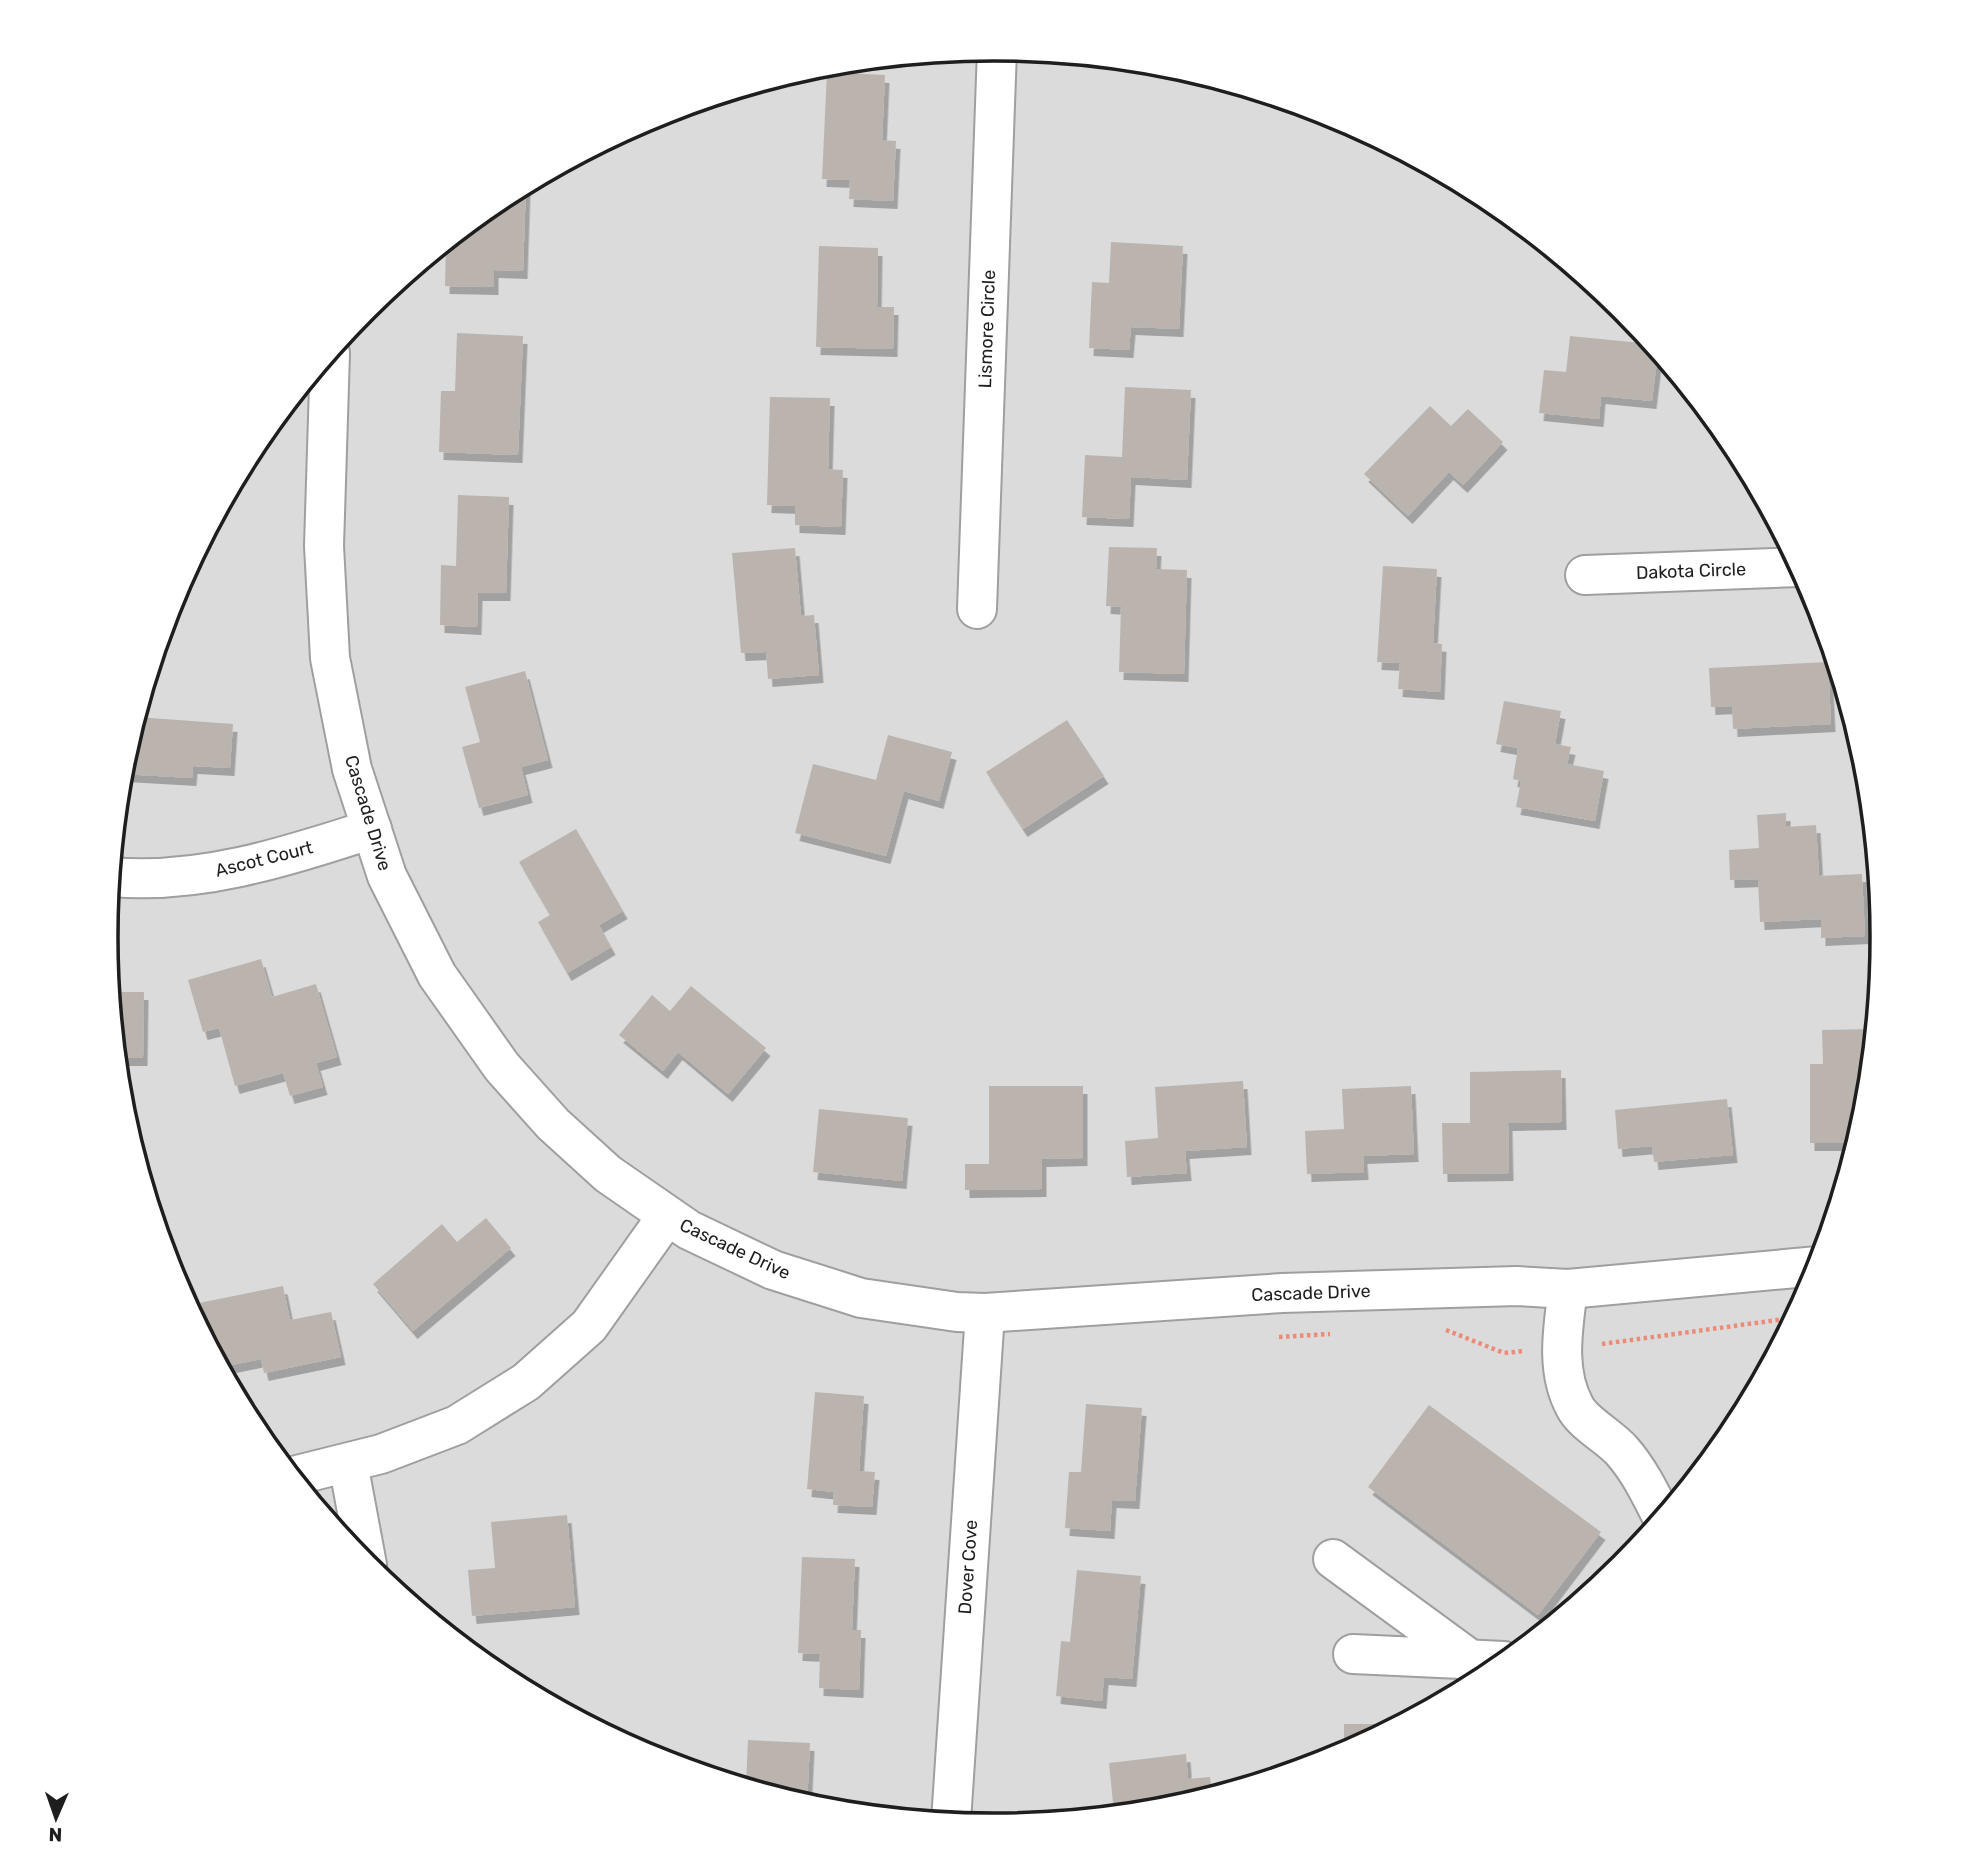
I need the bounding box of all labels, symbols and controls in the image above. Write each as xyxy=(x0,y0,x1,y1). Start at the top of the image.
street label: Lismore Circle xyxy=(974,269,1000,389)
street label: Dakota Circle xyxy=(1636,558,1746,584)
street label: Cascade Drive xyxy=(340,753,396,873)
street label: Ascot Court xyxy=(213,836,315,882)
street label: Cascade Drive xyxy=(676,1214,794,1284)
street label: Cascade Drive xyxy=(1251,1280,1371,1306)
street label: Dover Cove xyxy=(954,1519,982,1615)
north arrow xyxy=(21,1783,91,1853)
text: N xyxy=(48,1823,63,1846)

